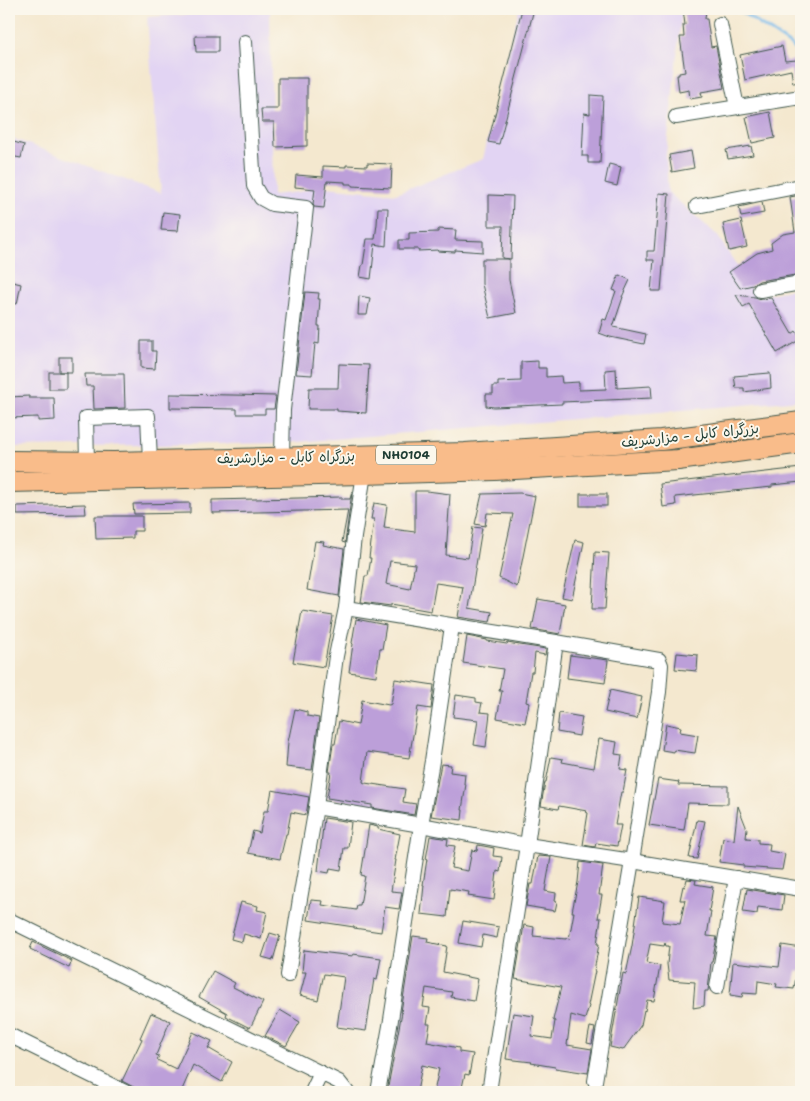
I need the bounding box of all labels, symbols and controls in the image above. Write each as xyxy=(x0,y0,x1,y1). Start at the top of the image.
street label: بزرگراه کابل - مزارشریف xyxy=(620,419,760,451)
road number: NH0104 xyxy=(376,446,436,464)
street label: بزرگراه کابل - مزارشریف xyxy=(217,447,355,467)

